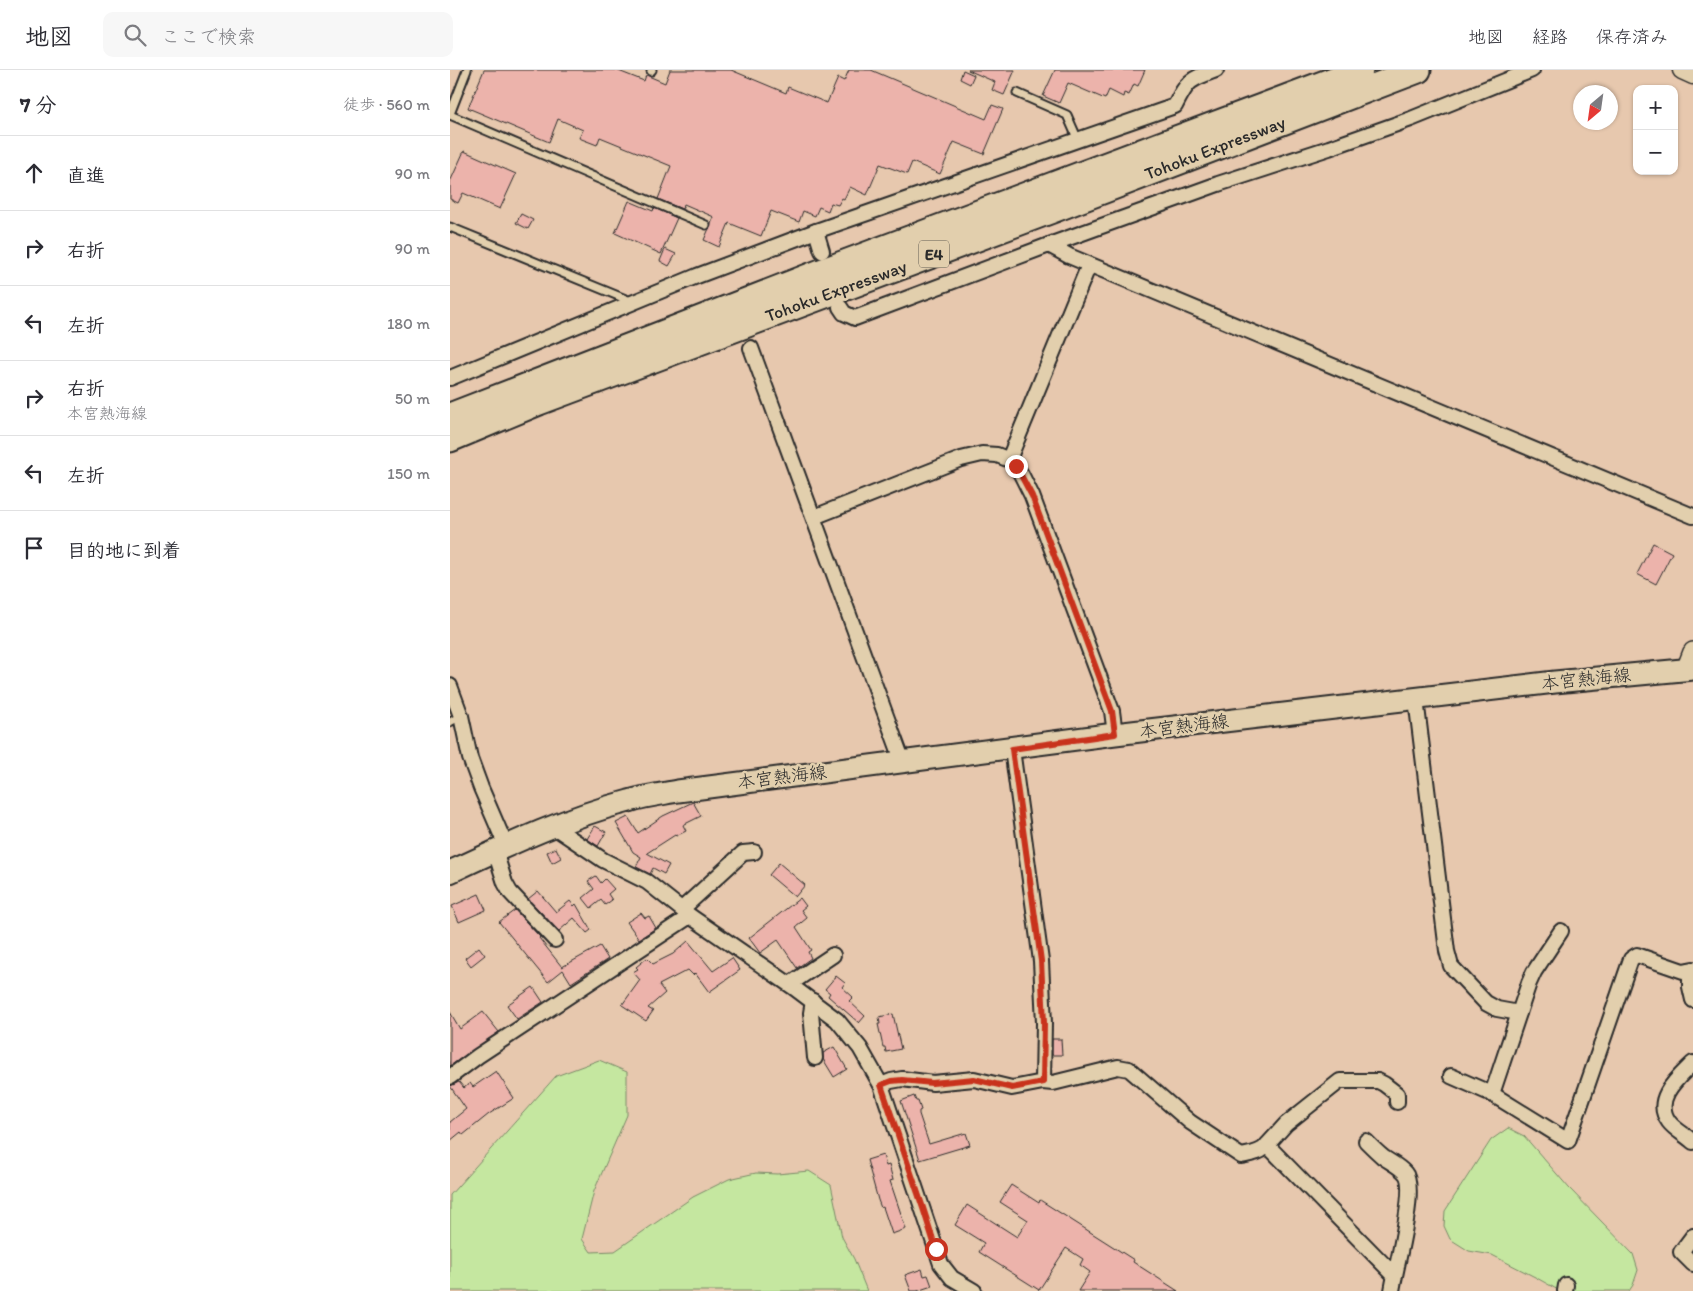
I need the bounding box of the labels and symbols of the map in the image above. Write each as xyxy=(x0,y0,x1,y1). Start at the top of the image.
north arrow xyxy=(1573,85,1618,130)
street label: Tohoku Expressway xyxy=(1141,111,1289,185)
road number: E4 xyxy=(919,240,949,268)
street label: Tohoku Expressway xyxy=(762,255,910,327)
route end xyxy=(1005,455,1028,478)
street label: 本宮熱海線 xyxy=(1540,663,1632,695)
street label: 本宮熱海線 xyxy=(1138,710,1230,742)
street label: 本宮熱海線 xyxy=(736,761,828,793)
route start xyxy=(925,1238,948,1261)

